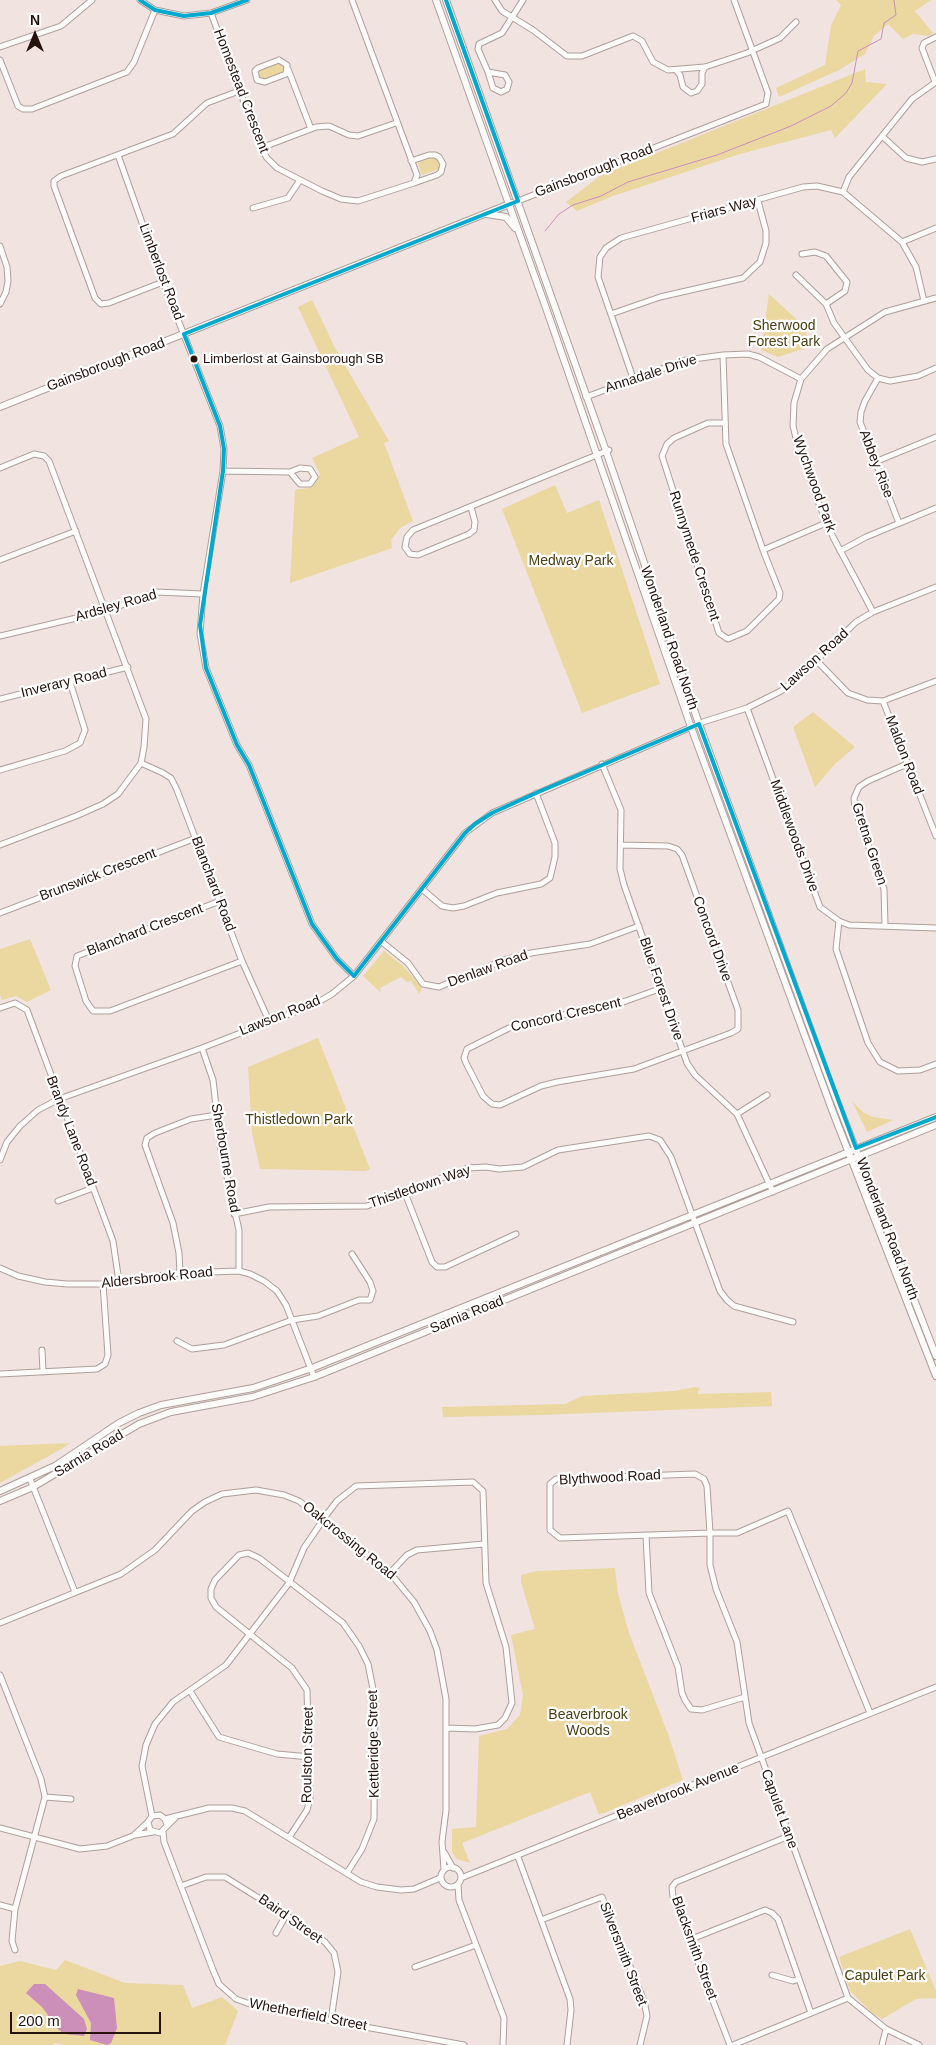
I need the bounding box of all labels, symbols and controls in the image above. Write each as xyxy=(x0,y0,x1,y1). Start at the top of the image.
north arrow xyxy=(10,10,60,60)
text: N xyxy=(30,12,40,28)
street label: Homestead Crescent xyxy=(210,27,272,155)
street label: Gainsborough Road xyxy=(532,141,656,201)
street label: Friars Way xyxy=(689,193,759,227)
street label: Limberlost Road xyxy=(135,221,187,323)
park label: Sherwood Forest Park xyxy=(748,318,820,351)
street label: Gainsborough Road xyxy=(44,335,168,395)
place label: Limberlost at Gainsborough SB xyxy=(203,351,384,367)
street label: Annadale Drive xyxy=(603,351,699,397)
marker: Limberlost at Gainsborough SB xyxy=(189,354,199,364)
street label: Abbey Rise xyxy=(855,428,897,500)
street label: Wychwood Park xyxy=(789,434,839,534)
street label: Runnymede Crescent xyxy=(665,489,723,623)
park label: Medway Park xyxy=(529,553,613,569)
street label: Wonderland Road North xyxy=(637,564,701,712)
street label: Ardsley Road xyxy=(73,586,159,626)
street label: Lawson Road xyxy=(778,625,852,695)
street label: Inverary Road xyxy=(19,664,109,702)
street label: Maldon Road xyxy=(881,713,927,797)
street label: Middlewoods Drive xyxy=(766,778,822,894)
street label: Gretna Green xyxy=(848,801,890,887)
street label: Blanchard Road xyxy=(187,834,239,934)
street label: Brunswick Crescent xyxy=(37,845,159,905)
street label: Concord Drive xyxy=(689,894,735,984)
street label: Blanchard Crescent xyxy=(85,900,205,960)
street label: Blue Forest Drive xyxy=(635,935,687,1043)
street label: Denlaw Road xyxy=(446,947,530,991)
street label: Lawson Road xyxy=(237,992,323,1040)
street label: Concord Crescent xyxy=(509,994,623,1036)
street label: Brandy Lane Road xyxy=(42,1073,100,1189)
street label: Sherbourne Road xyxy=(207,1102,243,1214)
park label: Thistledown Park xyxy=(245,1112,353,1128)
street label: Wonderland Road North xyxy=(852,1156,922,1302)
street label: Thistledown Way xyxy=(367,1162,473,1212)
street label: Aldersbrook Road xyxy=(100,1264,214,1292)
street label: Sarnia Road xyxy=(428,1293,506,1337)
street label: Sarnia Road xyxy=(51,1427,127,1481)
street label: Blythwood Road xyxy=(559,1467,661,1489)
street label: Oakcrossing Road xyxy=(299,1498,399,1584)
street label: Kettleridge Street xyxy=(365,1690,383,1798)
street label: Roulston Street xyxy=(299,1707,317,1803)
park label: Beaverbrook Woods xyxy=(548,1707,628,1740)
street label: Beaverbrook Avenue xyxy=(614,1760,742,1824)
street label: Capulet Lane xyxy=(757,1767,801,1851)
street label: Baird Street xyxy=(255,1891,325,1947)
street label: Blacksmith Street xyxy=(667,1894,721,2002)
street label: Silversmith Street xyxy=(596,1900,650,2008)
park label: Capulet Park xyxy=(845,1968,925,1984)
street label: Whetherfield Street xyxy=(248,1995,368,2035)
scale bar xyxy=(12,2002,164,2034)
text: 200 m xyxy=(18,2012,60,2029)

